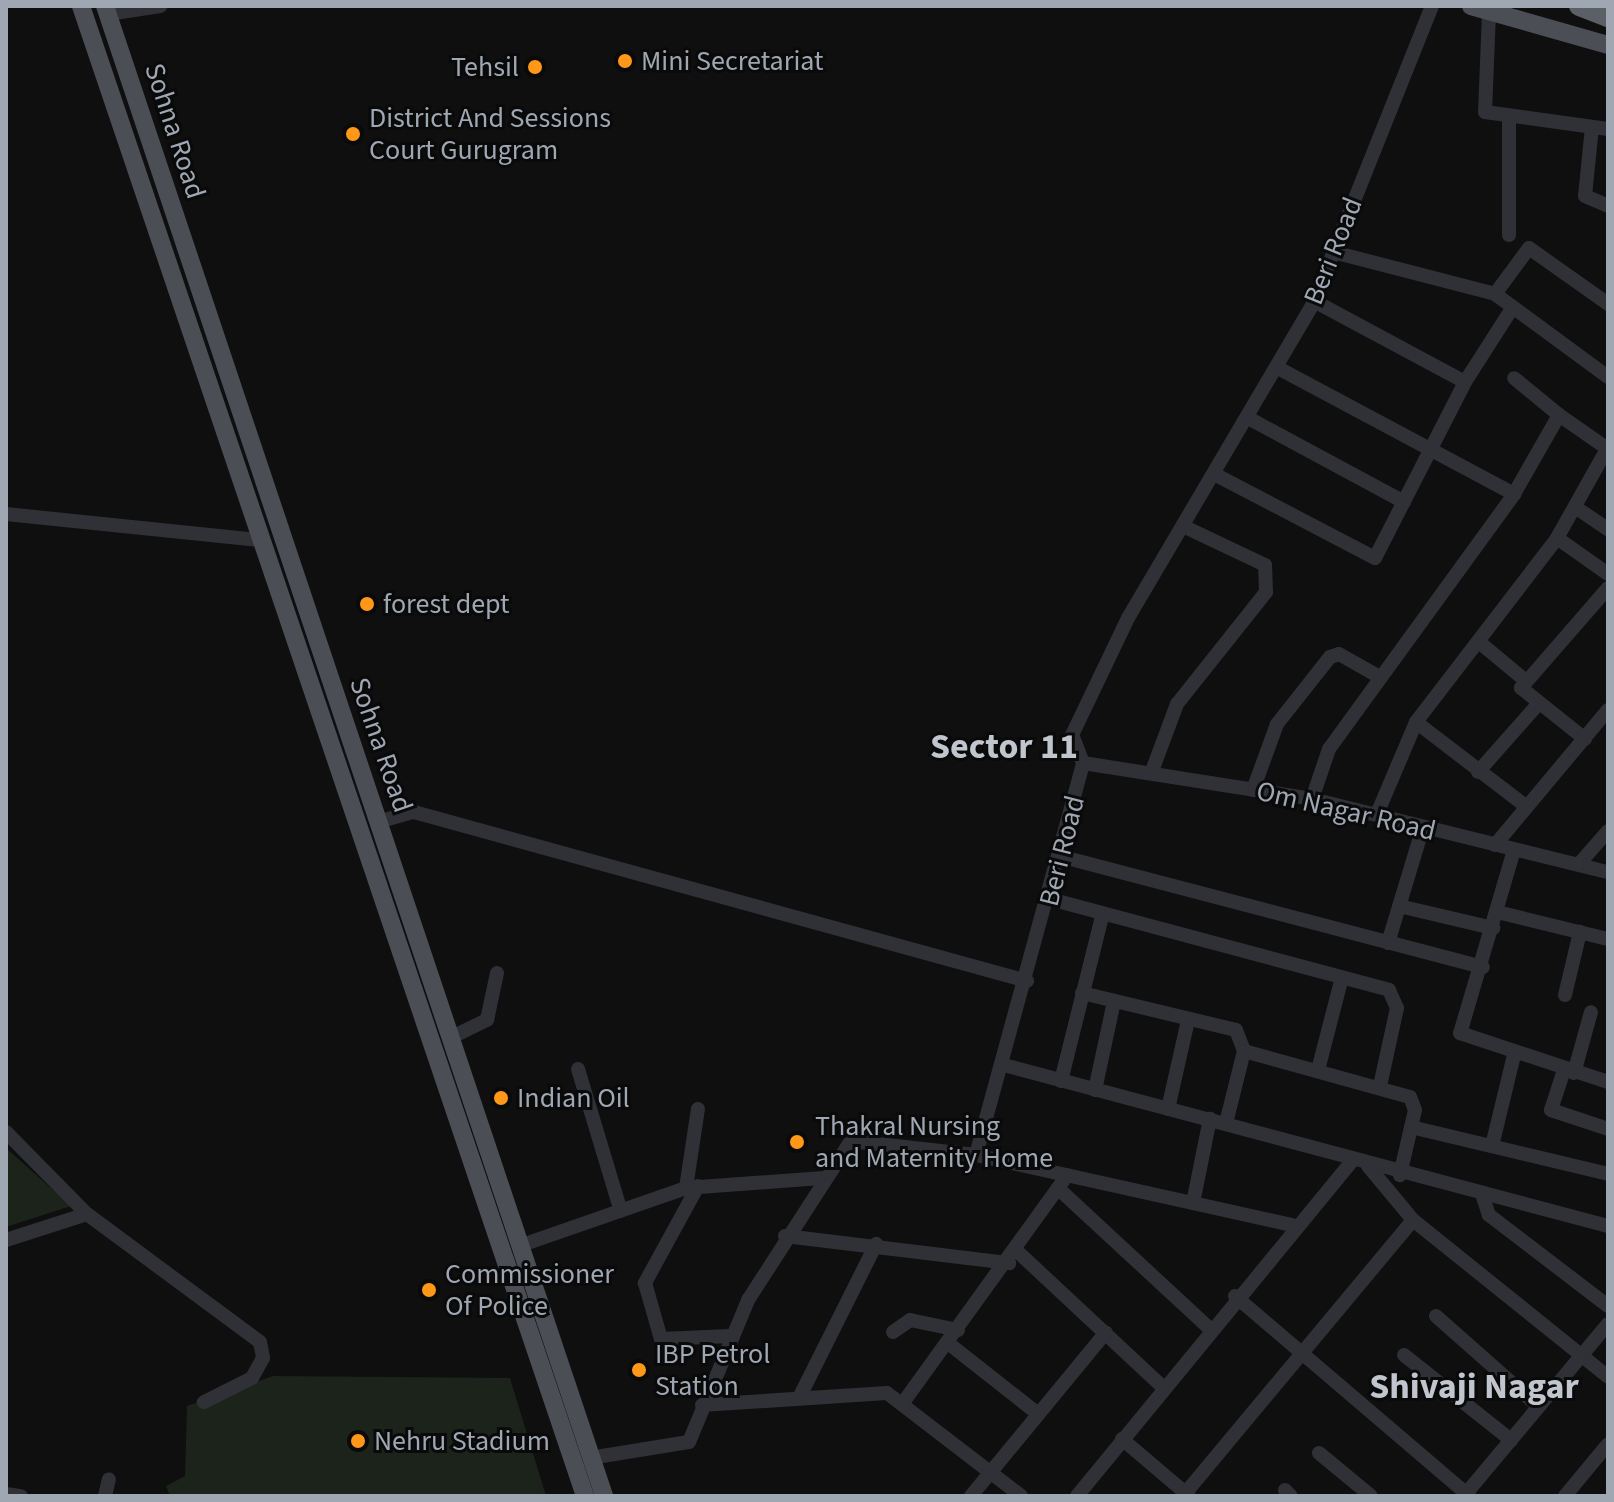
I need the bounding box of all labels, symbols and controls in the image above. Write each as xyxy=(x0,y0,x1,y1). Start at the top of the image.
place label: Mini Secretariat xyxy=(641,44,823,78)
place label: Tehsil xyxy=(451,50,519,84)
marker: Mini Secretariat xyxy=(616,52,634,70)
marker: Tehsil xyxy=(526,58,544,76)
street label: Sohna Road xyxy=(137,59,213,203)
place label: District And Sessions Court Gurugram xyxy=(369,101,611,167)
marker: District And Sessions Court Gurugram xyxy=(344,125,362,143)
street label: Beri Road xyxy=(1296,192,1370,310)
place label: forest dept xyxy=(383,587,510,621)
marker: forest dept xyxy=(358,595,376,613)
street label: Sohna Road xyxy=(342,673,420,817)
district label: Sector 11 xyxy=(930,725,1078,769)
street label: Om Nagar Road xyxy=(1253,774,1439,848)
street label: Beri Road xyxy=(1032,792,1092,910)
place label: Indian Oil xyxy=(517,1081,630,1115)
marker: Indian Oil xyxy=(492,1089,510,1107)
place label: Thakral Nursing and Maternity Home xyxy=(815,1109,1053,1175)
marker: Thakral Nursing and Maternity Home xyxy=(786,1131,808,1153)
place label: Commissioner Of Police xyxy=(445,1257,614,1323)
marker: Commissioner Of Police xyxy=(420,1281,438,1299)
place label: IBP Petrol Station xyxy=(655,1337,770,1403)
marker: IBP Petrol Station xyxy=(630,1361,648,1379)
district label: Shivaji Nagar xyxy=(1369,1365,1579,1409)
place label: Nehru Stadium xyxy=(374,1424,550,1458)
marker: Nehru Stadium xyxy=(349,1432,367,1450)

